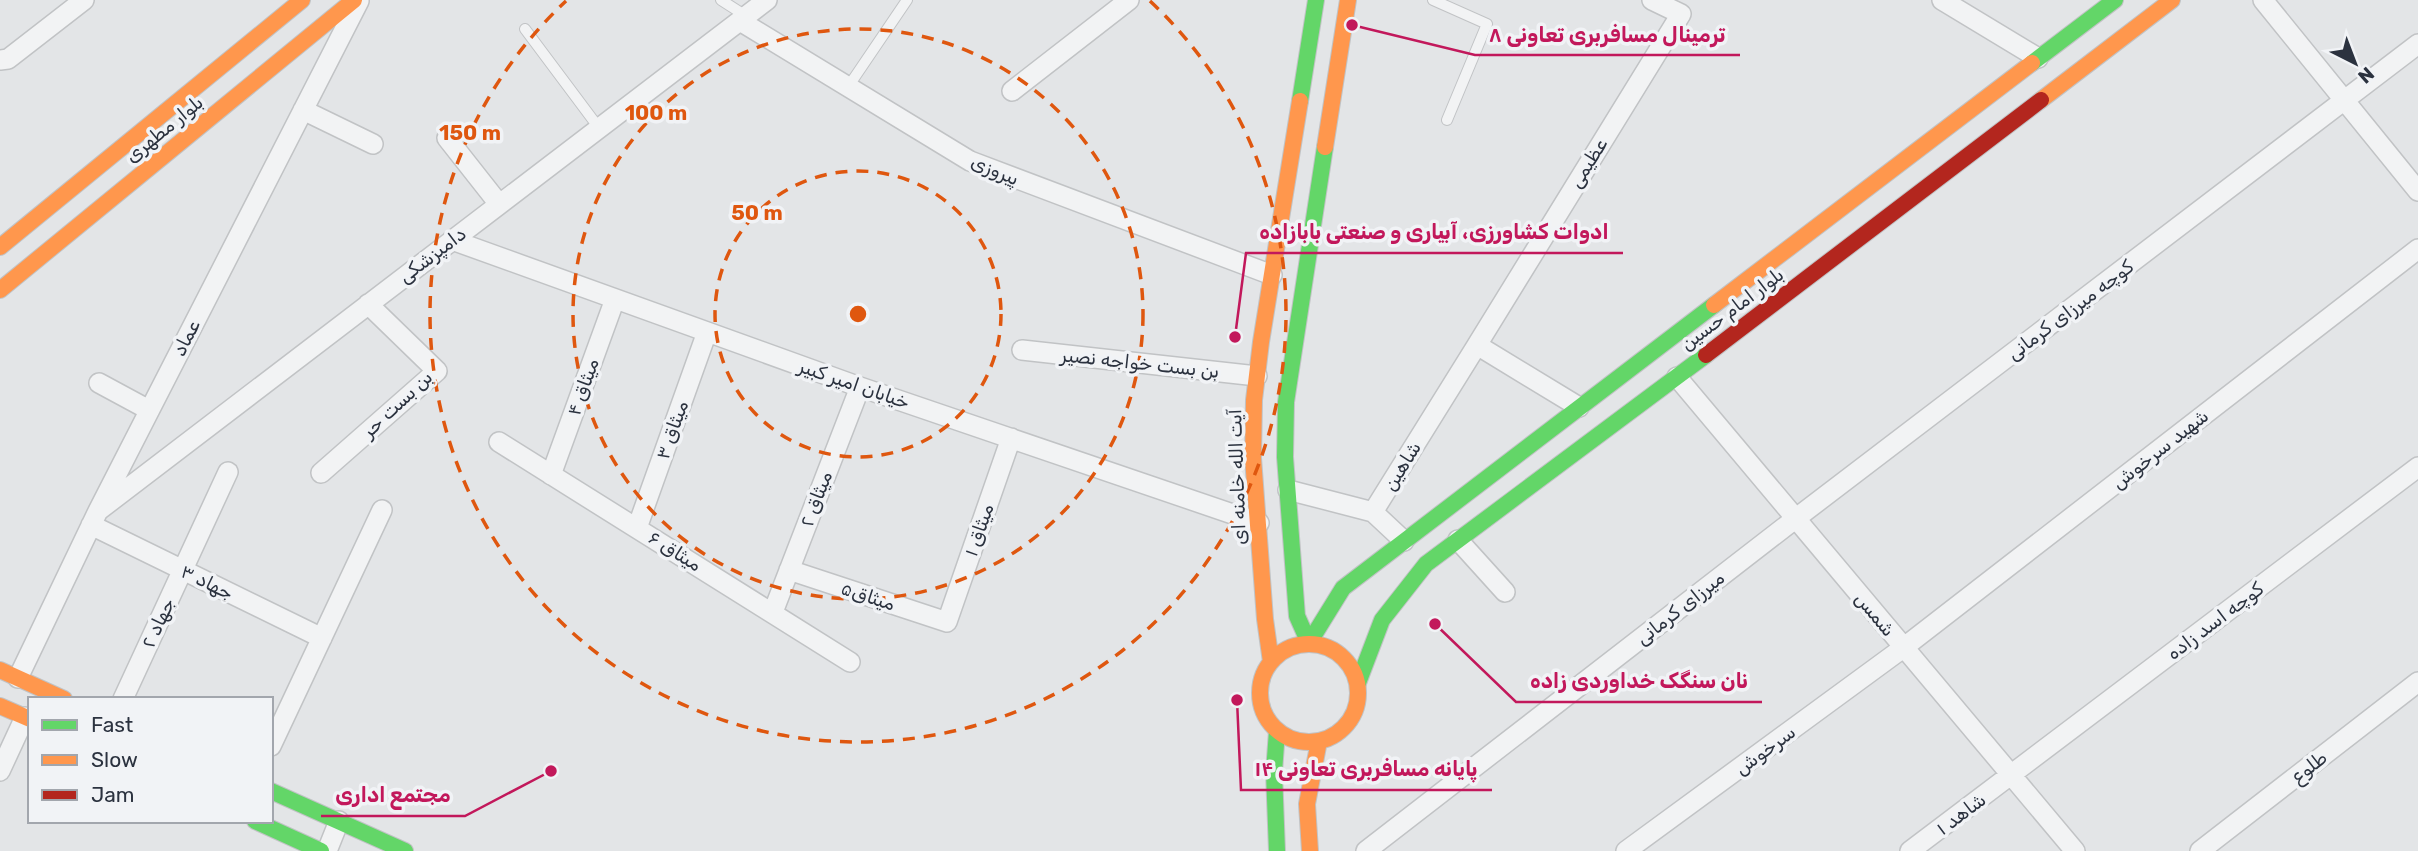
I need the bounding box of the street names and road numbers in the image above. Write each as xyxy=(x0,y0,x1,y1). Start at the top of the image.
street label: بلوار مطهری xyxy=(120,91,208,167)
street label: عظیمی xyxy=(1564,134,1612,192)
street label: پیروزی xyxy=(967,150,1022,192)
street label: دامپزشکی xyxy=(394,222,472,290)
street label: کوچه میرزای کرمانی xyxy=(2002,255,2138,365)
street label: بلوار امام حسین xyxy=(1676,263,1789,356)
street label: عماد xyxy=(167,316,205,360)
street label: بن بست خواجه نصیر xyxy=(1059,343,1220,383)
street label: خیابان امیر کبیر xyxy=(794,354,913,414)
street label: میثاق ۴ xyxy=(562,355,604,419)
street label: بن بست حر xyxy=(356,366,437,443)
street label: میثاق ۳ xyxy=(651,397,693,463)
street label: شهید سرخوش xyxy=(2107,404,2213,494)
street label: آیت الله خامنه ای xyxy=(1223,408,1251,545)
street label: شاهین xyxy=(1378,437,1426,495)
street label: میثاق ۲ xyxy=(795,468,837,530)
street label: میثاق ۱ xyxy=(959,501,999,559)
street label: میثاق ۶ xyxy=(644,526,706,576)
street label: جهاد ۳ xyxy=(177,559,237,605)
street label: میرزای کرمانی xyxy=(1631,566,1729,650)
street label: میثاق۵ xyxy=(838,576,898,616)
street label: کوچه اسد زاده xyxy=(2162,577,2268,665)
street label: شمس xyxy=(1850,587,1900,641)
street label: جهاد ۲ xyxy=(136,594,180,652)
street label: سرخوش xyxy=(1730,720,1800,780)
street label: طلوع xyxy=(2287,746,2333,790)
street label: شاهد ۱ xyxy=(1932,788,1990,840)

